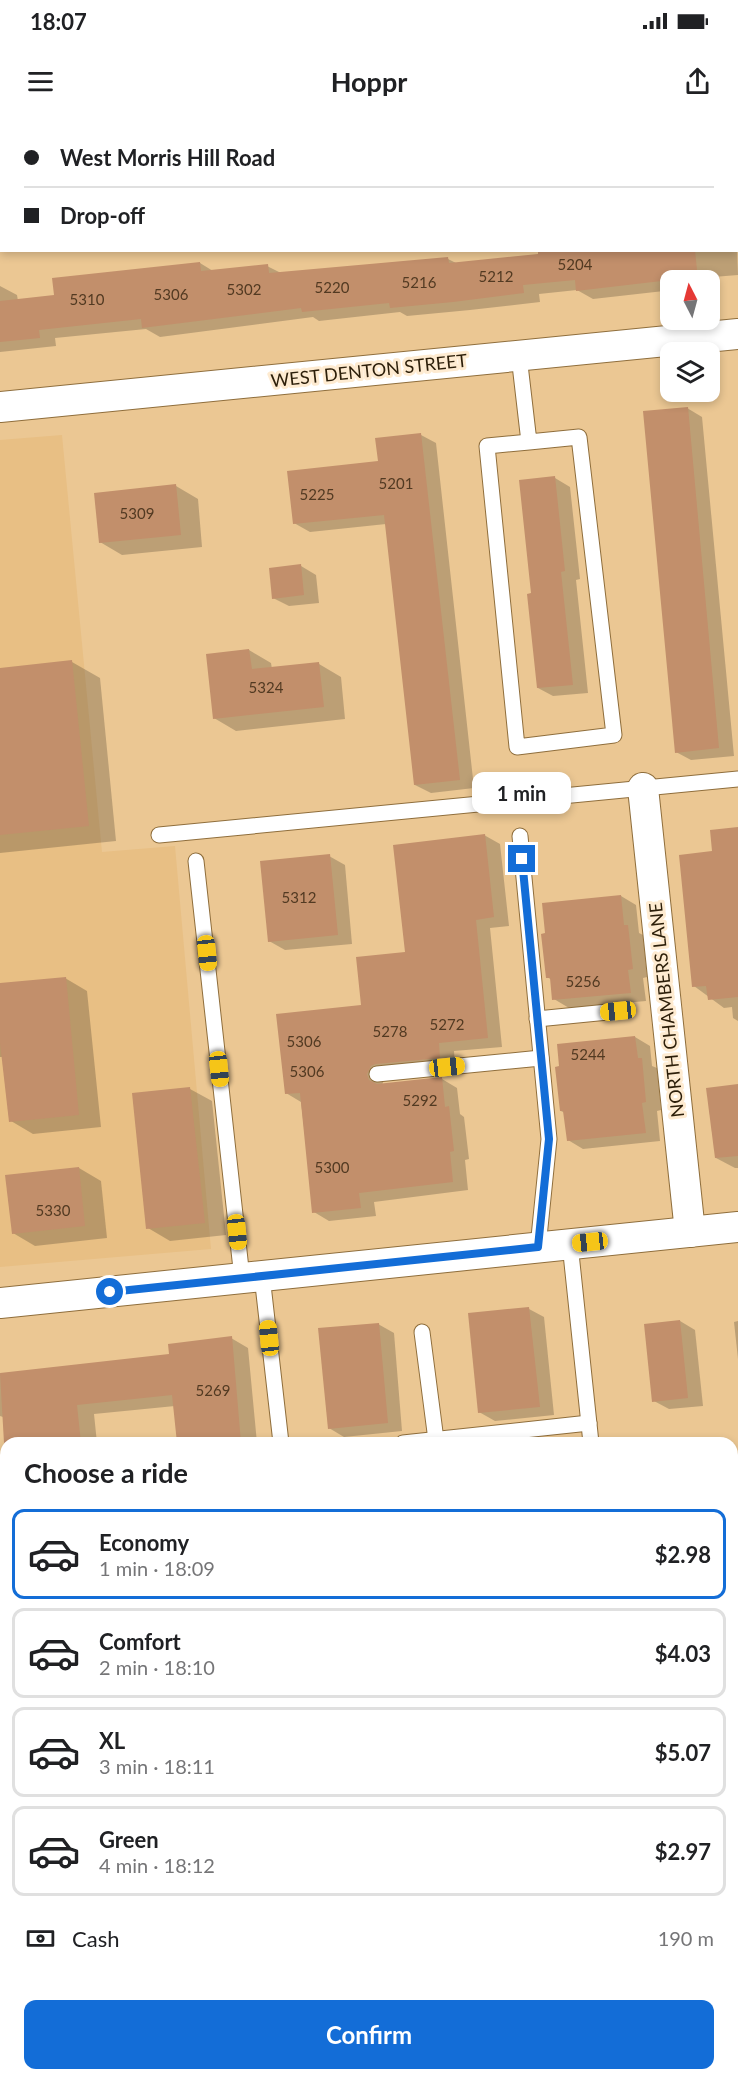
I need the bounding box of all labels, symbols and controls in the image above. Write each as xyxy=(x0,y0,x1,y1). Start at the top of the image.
text: 18:07 xyxy=(30,8,87,35)
icon: menu xyxy=(24,65,57,98)
text: Hoppr xyxy=(331,65,407,98)
icon: share xyxy=(681,65,714,98)
text: West Morris Hill Road xyxy=(60,144,275,171)
text: Drop-off xyxy=(60,202,145,229)
house number: 5204 xyxy=(558,255,593,273)
house number: 5212 xyxy=(479,267,513,285)
north arrow xyxy=(660,270,720,330)
map controls xyxy=(660,270,720,402)
house number: 5216 xyxy=(402,273,437,291)
house number: 5220 xyxy=(315,278,350,296)
house number: 5302 xyxy=(227,280,261,298)
house number: 5306 xyxy=(154,285,189,303)
house number: 5310 xyxy=(70,290,105,308)
button: layers xyxy=(660,342,720,402)
street label: WEST DENTON STREET xyxy=(270,349,468,391)
house number: 5201 xyxy=(379,474,413,492)
house number: 5225 xyxy=(300,485,334,503)
house number: 5309 xyxy=(120,504,154,522)
house number: 5324 xyxy=(249,678,284,696)
callout: 1 min xyxy=(472,772,572,814)
text: 1 min xyxy=(497,781,546,805)
route end xyxy=(508,845,535,872)
house number: 5312 xyxy=(282,888,316,906)
street label: NORTH CHAMBERS LANE xyxy=(644,902,688,1119)
car xyxy=(196,934,218,972)
house number: 5256 xyxy=(566,972,601,990)
car xyxy=(599,1000,637,1022)
house number: 5272 xyxy=(430,1015,464,1033)
house number: 5278 xyxy=(373,1022,407,1040)
house number: 5306 xyxy=(287,1032,322,1050)
house number: 5244 xyxy=(571,1045,606,1063)
car xyxy=(208,1050,230,1088)
car xyxy=(428,1056,466,1078)
house number: 5306 xyxy=(290,1062,325,1080)
house number: 5292 xyxy=(403,1091,437,1109)
house number: 5300 xyxy=(315,1158,350,1176)
house number: 5330 xyxy=(36,1201,71,1219)
car xyxy=(226,1213,248,1251)
car xyxy=(571,1231,609,1253)
route start xyxy=(96,1278,123,1305)
car xyxy=(258,1319,280,1357)
house number: 5269 xyxy=(196,1381,230,1399)
text: Choose a ride xyxy=(24,1456,188,1489)
icon: car xyxy=(27,1527,81,1581)
text: Economy xyxy=(99,1529,189,1556)
text: $2.98 xyxy=(655,1541,711,1568)
text: 1 min · 18:09 xyxy=(99,1556,215,1580)
icon: car xyxy=(27,1626,81,1680)
text: Comfort xyxy=(99,1628,181,1655)
text: $4.03 xyxy=(655,1640,711,1667)
text: 2 min · 18:10 xyxy=(99,1655,215,1679)
icon: car xyxy=(27,1725,81,1779)
text: XL xyxy=(99,1727,125,1754)
text: $5.07 xyxy=(655,1739,711,1766)
text: 3 min · 18:11 xyxy=(99,1754,215,1778)
icon: car xyxy=(27,1824,81,1878)
text: Green xyxy=(99,1826,159,1853)
text: $2.97 xyxy=(655,1838,711,1865)
text: 4 min · 18:12 xyxy=(99,1853,215,1877)
icon: cash xyxy=(24,1922,57,1955)
text: Cash xyxy=(72,1925,119,1952)
text: 190 m xyxy=(658,1926,714,1950)
button: Confirm xyxy=(24,2000,714,2069)

